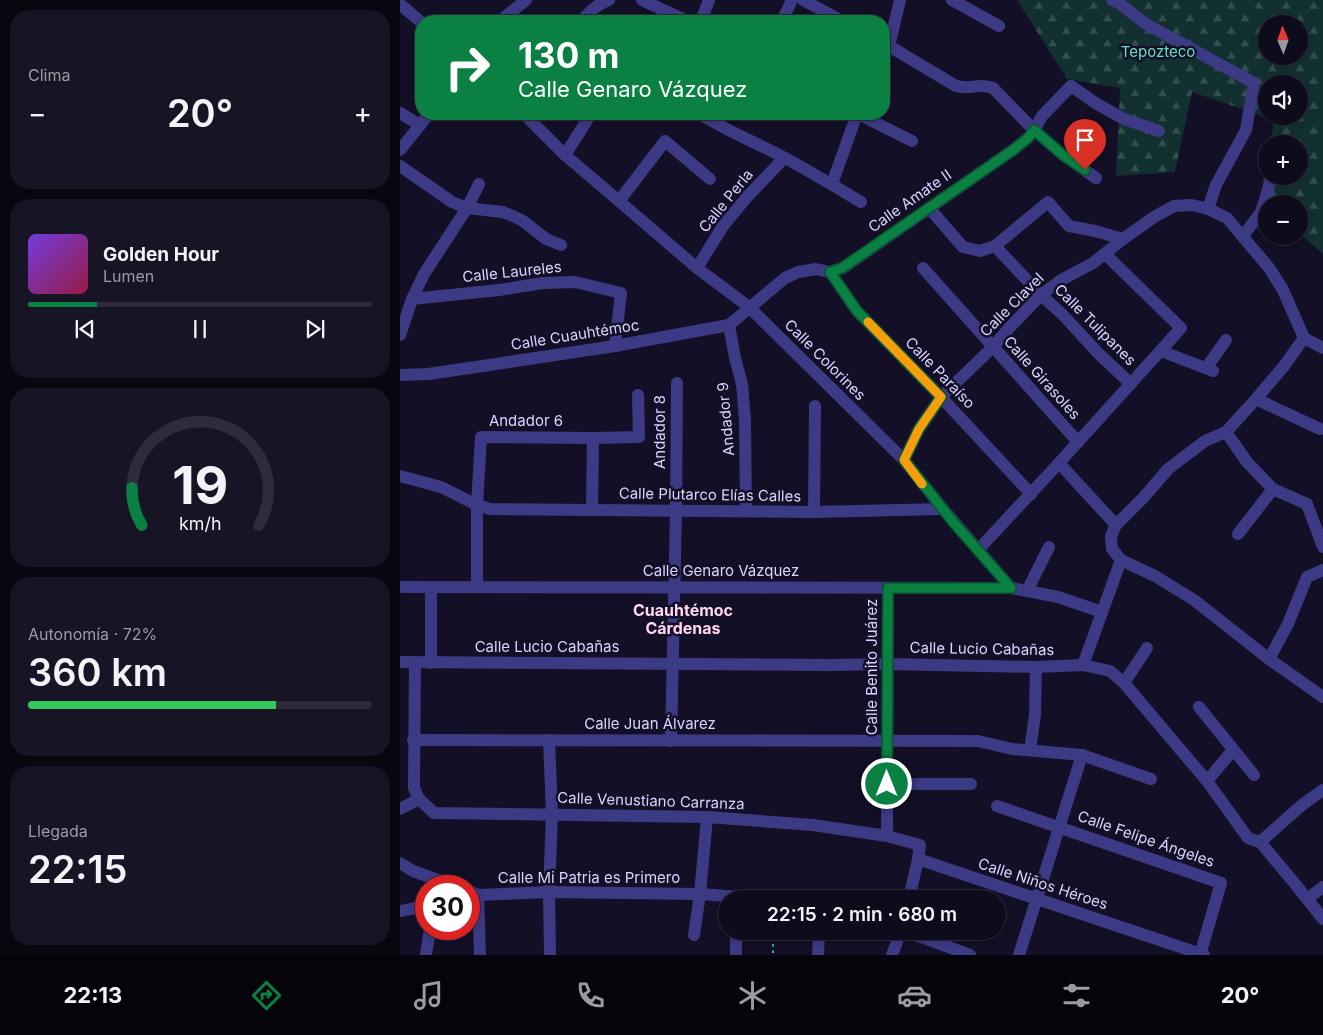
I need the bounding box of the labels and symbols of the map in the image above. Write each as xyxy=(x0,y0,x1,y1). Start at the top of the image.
north arrow xyxy=(1258,15,1308,65)
park label: Tepozteco xyxy=(1121,42,1195,61)
pin xyxy=(1064,119,1106,170)
street label: Calle Perla xyxy=(694,165,757,236)
street label: Calle Amate II xyxy=(864,165,955,236)
street label: Calle Laureles xyxy=(461,257,563,286)
street label: Calle Clavel xyxy=(976,269,1048,341)
street label: Calle Tulipanes xyxy=(1051,280,1140,369)
street label: Calle Cuauhtémoc xyxy=(509,315,641,354)
street label: Calle Colorines xyxy=(781,315,870,404)
street label: Calle Girasoles xyxy=(1000,332,1085,423)
street label: Calle Paraíso xyxy=(901,333,979,412)
street label: Andador 9 xyxy=(713,381,738,457)
street label: Andador 8 xyxy=(650,395,669,469)
street label: Andador 6 xyxy=(489,411,563,430)
street label: Calle Plutarco Elías Calles xyxy=(619,483,801,506)
street label: Calle Genaro Vázquez xyxy=(643,561,799,580)
street label: Calle Benito Juárez xyxy=(862,599,881,735)
district label: Cuauhtémoc Cárdenas xyxy=(633,600,733,638)
street label: Calle Lucio Cabañas xyxy=(475,637,619,656)
street label: Calle Lucio Cabañas xyxy=(909,638,1055,659)
street label: Calle Juan Álvarez xyxy=(584,714,716,733)
position arrow xyxy=(860,757,912,809)
street label: Calle Venustiano Carranza xyxy=(557,788,745,813)
street label: Calle Felipe Ángeles xyxy=(1075,806,1217,871)
street label: Calle Niños Héroes xyxy=(976,854,1111,914)
street label: Calle Mi Patria es Primero xyxy=(498,868,680,887)
speed limit sign: 30 xyxy=(415,875,480,940)

